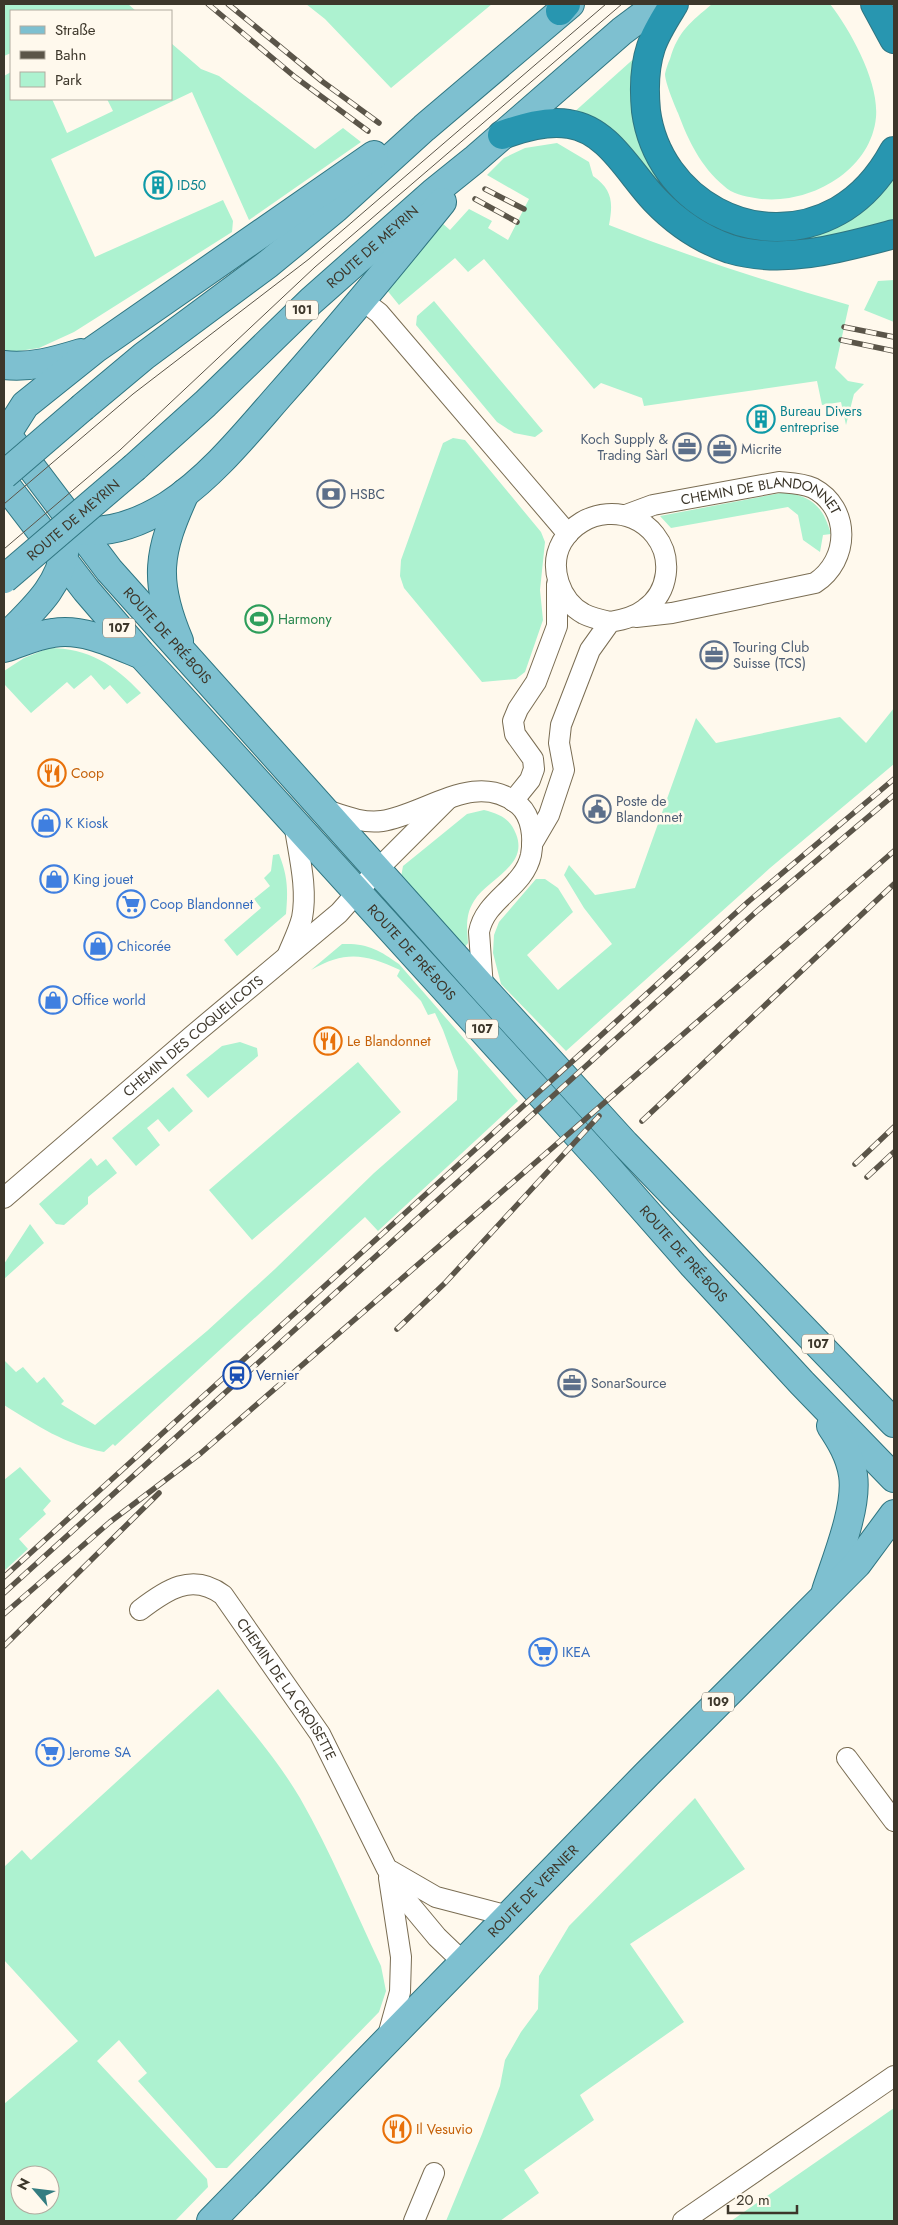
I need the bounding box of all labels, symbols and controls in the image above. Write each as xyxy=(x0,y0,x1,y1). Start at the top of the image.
legend xyxy=(10,10,172,100)
text: Straße xyxy=(55,19,96,41)
text: Bahn xyxy=(55,44,86,66)
text: Park xyxy=(55,69,82,91)
building icon: ID50 xyxy=(143,170,173,200)
place label: ID50 xyxy=(177,175,206,195)
street label: ROUTE DE MEYRIN xyxy=(322,201,423,293)
road number: 101 xyxy=(286,300,318,320)
place label: Bureau Divers entreprise xyxy=(780,401,862,437)
building icon: Bureau Divers entreprise xyxy=(746,404,776,434)
place label: Koch Supply & Trading Sàrl xyxy=(581,429,669,465)
office icon: Koch Supply & Trading Sàrl xyxy=(672,432,702,462)
office icon: Micrite xyxy=(707,434,737,464)
place label: Micrite xyxy=(741,439,782,459)
street label: CHEMIN DE BLANDONNET xyxy=(679,472,846,518)
street label: ROUTE DE MEYRIN xyxy=(22,474,124,565)
bank icon: HSBC xyxy=(316,479,346,509)
place label: HSBC xyxy=(350,484,385,504)
street label: ROUTE DE PRÉ-BOIS xyxy=(119,583,216,688)
sports icon: Harmony xyxy=(244,604,274,634)
place label: Harmony xyxy=(278,609,332,629)
road number: 107 xyxy=(103,618,135,638)
place label: Touring Club Suisse (TCS) xyxy=(733,637,809,673)
office icon: Touring Club Suisse (TCS) xyxy=(699,640,729,670)
restaurant icon: Coop xyxy=(37,758,67,788)
place label: Coop xyxy=(71,763,104,783)
place label: Poste de Blandonnet xyxy=(616,791,683,827)
public building icon: Poste de Blandonnet xyxy=(582,794,612,824)
shop icon: K Kiosk xyxy=(31,808,61,838)
place label: K Kiosk xyxy=(65,813,109,833)
shop icon: King jouet xyxy=(39,864,69,894)
place label: King jouet xyxy=(73,869,134,889)
supermarket icon: Coop Blandonnet xyxy=(116,889,146,919)
place label: Coop Blandonnet xyxy=(150,894,254,914)
street label: ROUTE DE PRÉ-BOIS xyxy=(363,900,461,1005)
shop icon: Chicorée xyxy=(83,931,113,961)
place label: Chicorée xyxy=(117,936,171,956)
street label: CHEMIN DES COQUELICOTS xyxy=(118,970,268,1101)
shop icon: Office world xyxy=(38,985,68,1015)
place label: Office world xyxy=(72,990,146,1010)
road number: 107 xyxy=(466,1020,498,1038)
restaurant icon: Le Blandonnet xyxy=(313,1026,343,1056)
place label: Le Blandonnet xyxy=(347,1031,431,1051)
street label: ROUTE DE PRÉ-BOIS xyxy=(635,1201,733,1307)
road number: 107 xyxy=(802,1335,834,1354)
station icon: Vernier xyxy=(222,1360,252,1390)
place label: Vernier xyxy=(256,1365,299,1385)
office icon: SonarSource xyxy=(557,1368,587,1398)
place label: SonarSource xyxy=(591,1373,666,1393)
street label: CHEMIN DE LA CROISETTE xyxy=(232,1614,341,1763)
supermarket icon: IKEA xyxy=(528,1637,558,1667)
place label: IKEA xyxy=(562,1642,591,1662)
road number: 109 xyxy=(702,1692,734,1711)
supermarket icon: Jerome SA xyxy=(35,1737,65,1767)
place label: Jerome SA xyxy=(67,1742,132,1762)
street label: ROUTE DE VERNIER xyxy=(483,1840,583,1942)
restaurant icon: Il Vesuvio xyxy=(382,2114,412,2144)
place label: Il Vesuvio xyxy=(416,2119,473,2139)
north arrow xyxy=(10,2165,60,2215)
text: N xyxy=(12,2174,35,2194)
scale bar xyxy=(728,2182,797,2214)
text: 20 m xyxy=(736,2189,770,2211)

